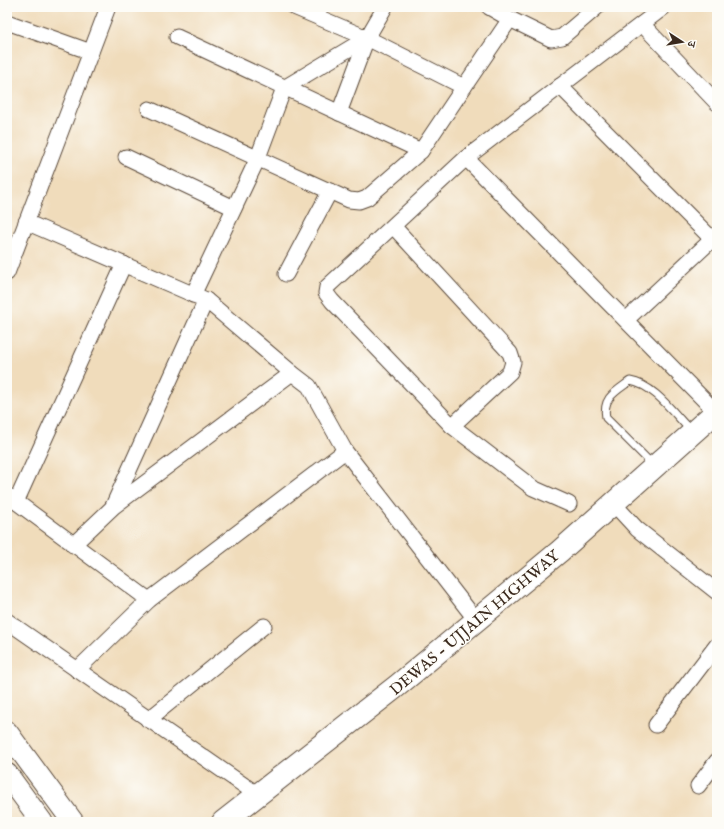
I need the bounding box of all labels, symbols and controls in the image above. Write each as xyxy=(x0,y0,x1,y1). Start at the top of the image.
north arrow xyxy=(662,22,702,62)
text: उ xyxy=(683,39,698,49)
street label: DEWAS - UJJAIN HIGHWAY xyxy=(386,546,565,700)

